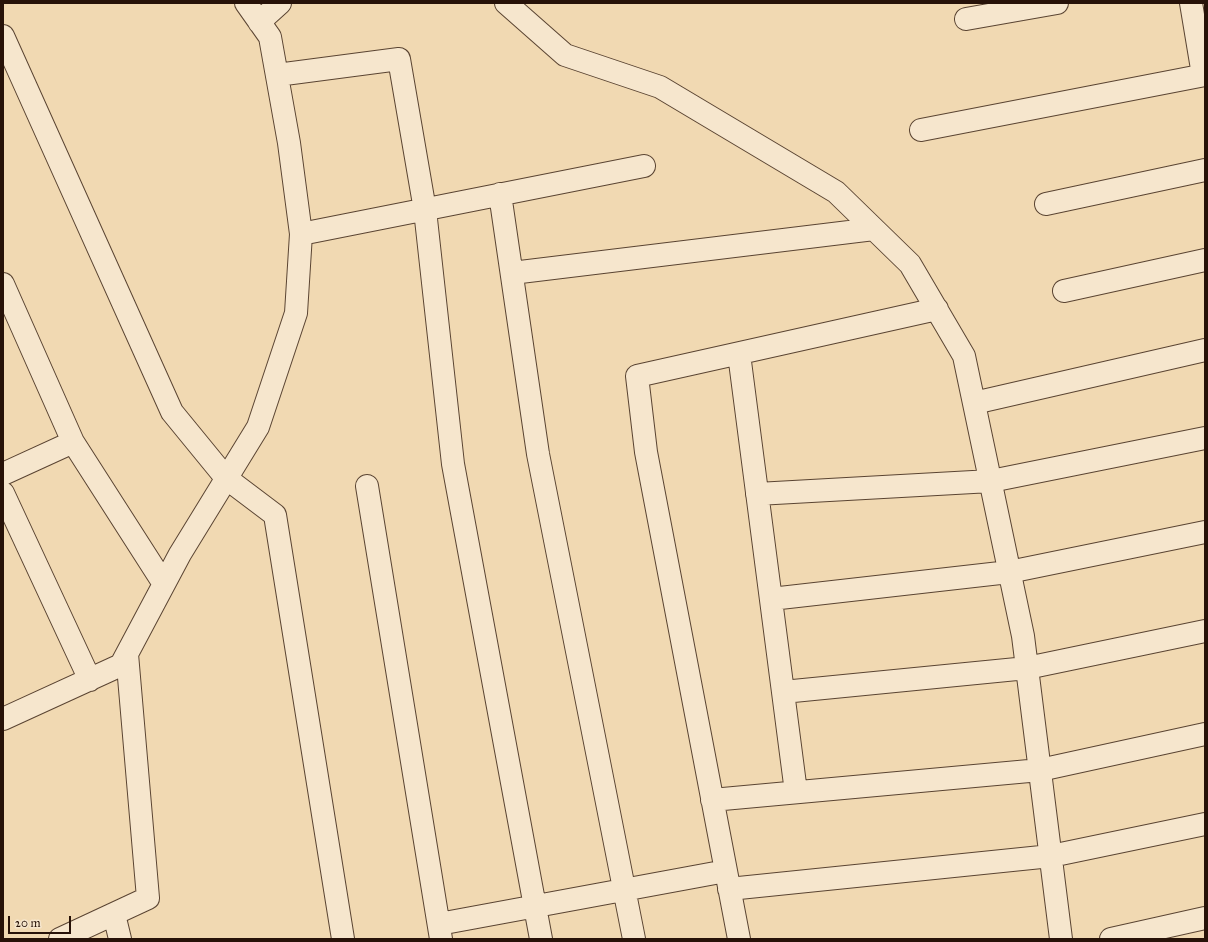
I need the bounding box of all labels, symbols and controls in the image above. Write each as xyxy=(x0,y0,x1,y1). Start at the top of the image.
scale bar xyxy=(10,908,73,934)
text: 20 m xyxy=(15,916,41,930)

